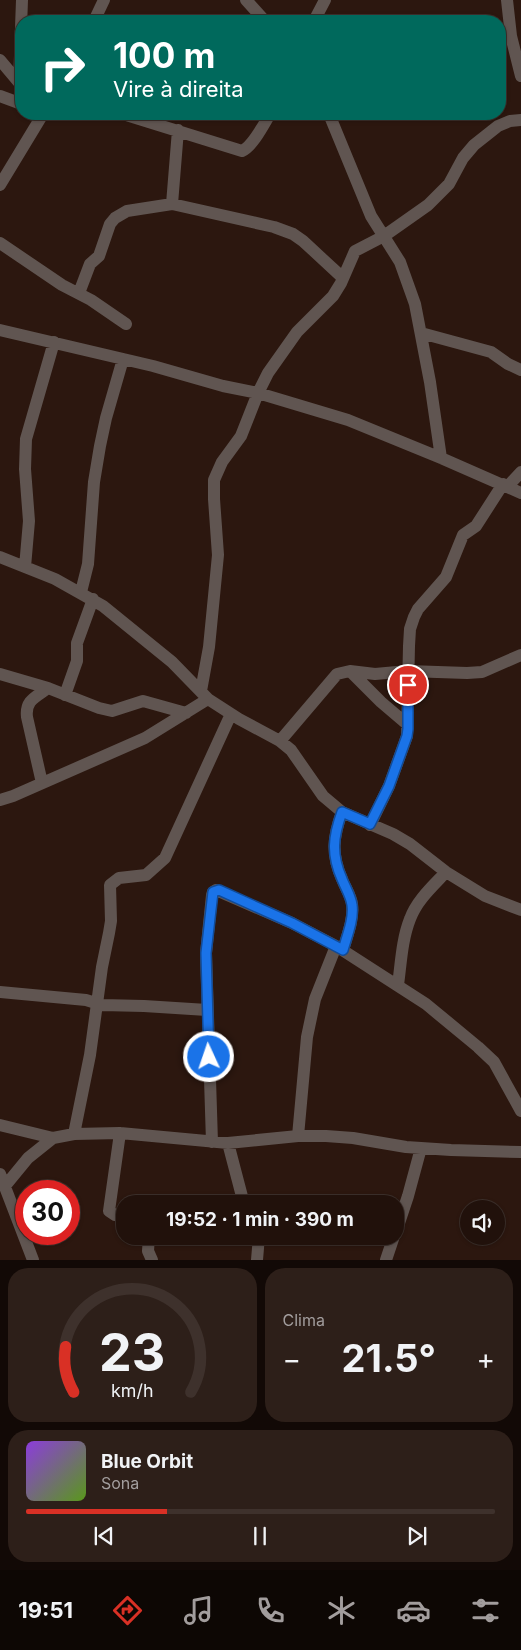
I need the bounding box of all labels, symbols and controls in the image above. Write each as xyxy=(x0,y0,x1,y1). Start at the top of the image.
text: 100 m xyxy=(113,34,216,76)
icon: right xyxy=(30,35,95,100)
text: Vire à direita xyxy=(113,76,244,102)
pin xyxy=(387,664,429,706)
icon: arrive xyxy=(394,671,422,699)
position arrow xyxy=(182,1030,234,1082)
speed limit sign: 30 xyxy=(15,1180,80,1245)
map controls xyxy=(460,1200,505,1245)
button: sound xyxy=(460,1200,505,1245)
text: 19:52 · 1 min · 390 m xyxy=(166,1208,354,1231)
text: Clima xyxy=(283,1310,325,1330)
text: 23 xyxy=(99,1321,165,1384)
text: 21.5° xyxy=(342,1335,436,1381)
text: − xyxy=(283,1342,301,1376)
text: + xyxy=(476,1342,495,1376)
text: km/h xyxy=(111,1380,153,1401)
text: Blue Orbit xyxy=(101,1450,193,1473)
text: Sona xyxy=(101,1473,139,1493)
icon: previous xyxy=(90,1522,118,1550)
icon: pause xyxy=(246,1522,274,1550)
icon: next xyxy=(403,1522,431,1550)
icon: directions xyxy=(110,1593,145,1628)
icon: music xyxy=(181,1593,216,1628)
icon: phone xyxy=(253,1593,288,1628)
icon: climate xyxy=(324,1593,359,1628)
icon: car xyxy=(396,1593,431,1628)
icon: filters xyxy=(468,1593,503,1628)
text: 19:51 xyxy=(18,1597,73,1623)

